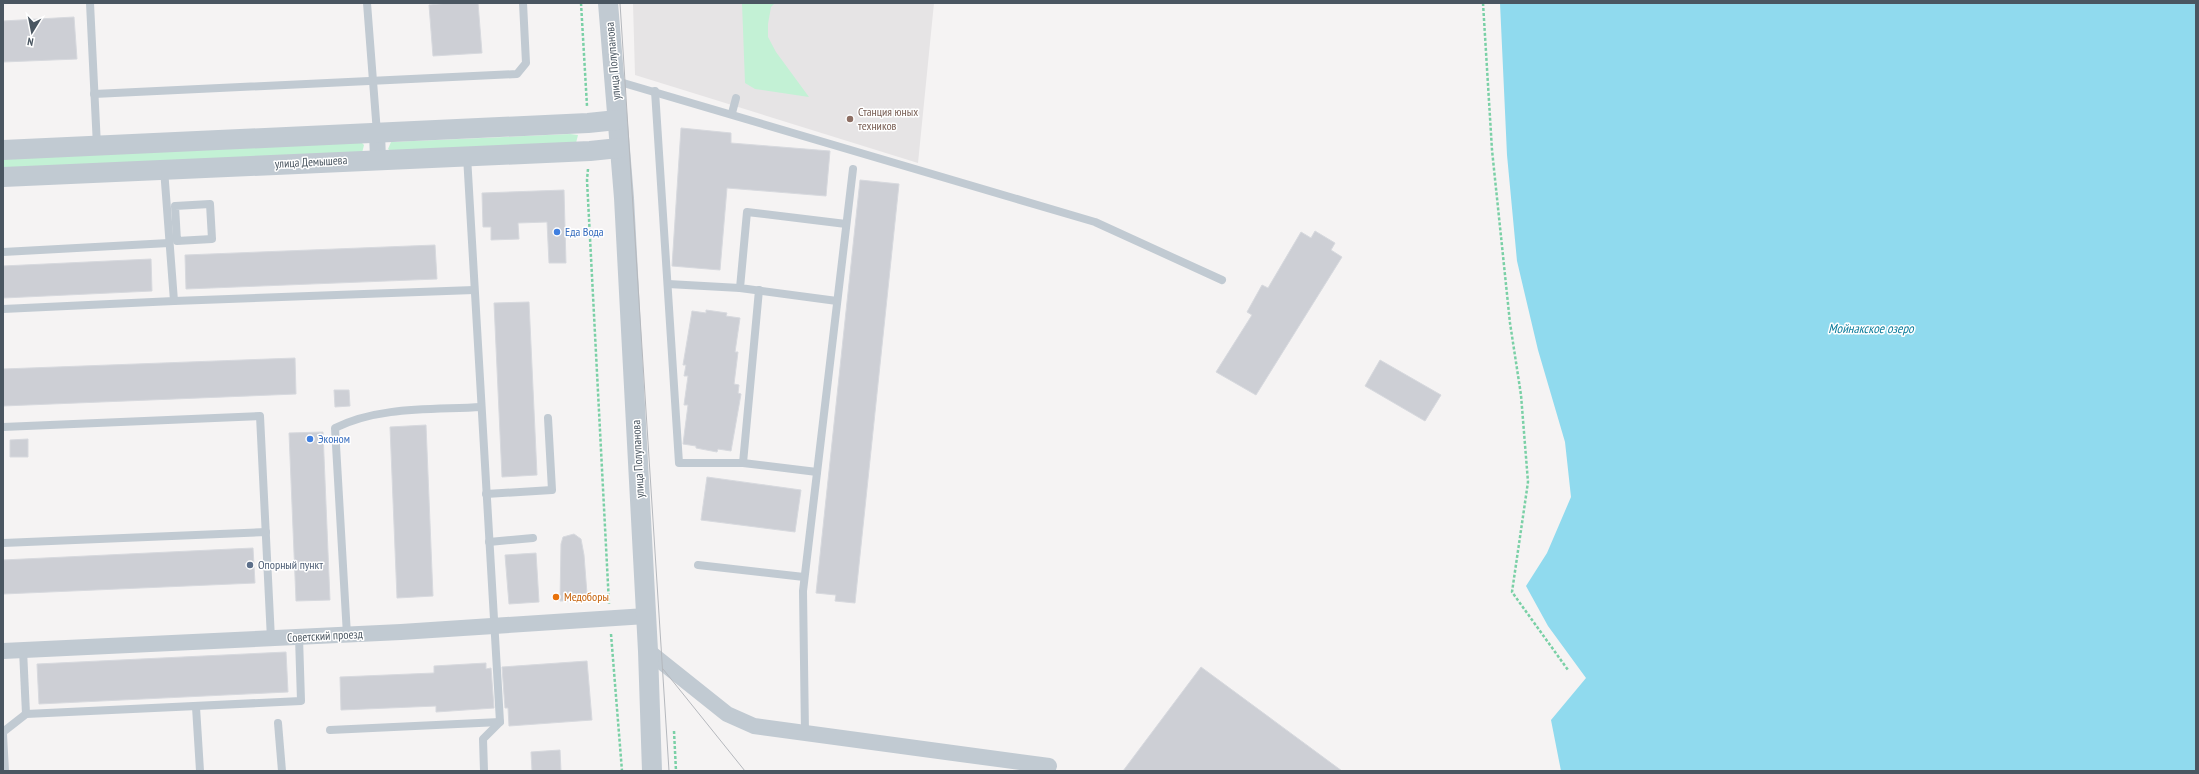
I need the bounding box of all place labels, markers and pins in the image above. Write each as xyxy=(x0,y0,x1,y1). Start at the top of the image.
place label: Станция юных техников xyxy=(858,104,918,133)
marker: Станция юных техников xyxy=(845,114,855,124)
place label: Еда Вода xyxy=(565,224,604,239)
marker: Еда Вода xyxy=(552,227,562,237)
place label: Эконом xyxy=(318,431,350,446)
marker: Эконом xyxy=(305,434,315,444)
place label: Опорный пункт xyxy=(258,557,323,572)
marker: Опорный пункт xyxy=(245,560,255,570)
place label: Медоборы xyxy=(564,589,609,604)
marker: Медоборы xyxy=(551,592,561,602)

